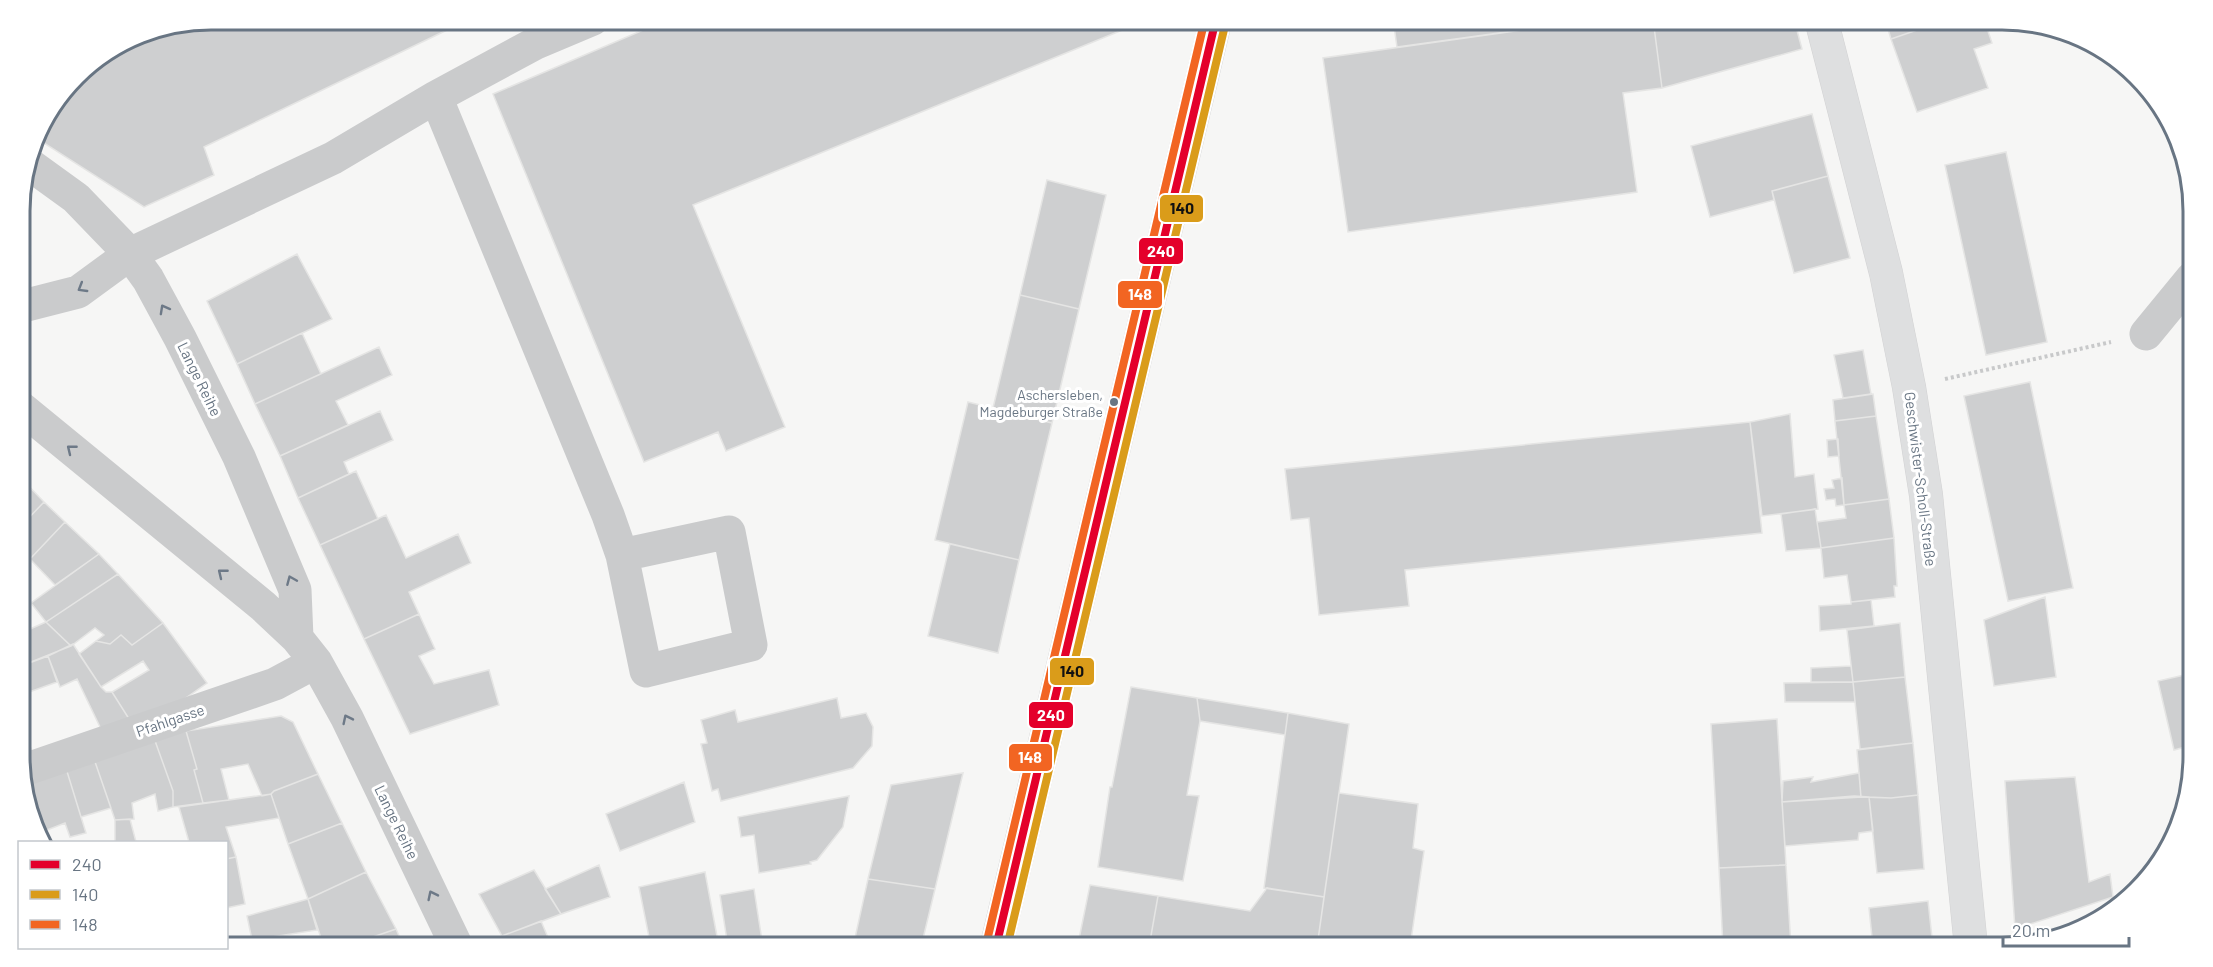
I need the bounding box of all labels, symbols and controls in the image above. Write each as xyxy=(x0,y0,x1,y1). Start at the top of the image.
line badge: 140 xyxy=(1159,194,1204,223)
text: 140 xyxy=(1170,198,1194,217)
line badge: 240 xyxy=(1138,237,1184,265)
text: 240 xyxy=(1147,241,1175,260)
line badge: 148 xyxy=(1117,280,1163,309)
one-way arrow xyxy=(78,281,89,292)
text: 148 xyxy=(1128,284,1152,303)
one-way arrow xyxy=(160,305,172,315)
street label: Lange Reihe xyxy=(174,339,226,419)
place label: Aschersleben, Magdeburger Straße xyxy=(980,386,1103,420)
street label: Geschwister-Scholl-Straße xyxy=(1901,391,1941,567)
marker: Aschersleben, Magdeburger Straße xyxy=(1108,396,1120,408)
one-way arrow xyxy=(67,446,78,457)
one-way arrow xyxy=(218,569,229,580)
one-way arrow xyxy=(287,576,299,587)
line badge: 140 xyxy=(1049,657,1095,686)
text: 140 xyxy=(1060,661,1084,680)
street label: Pfahlgasse xyxy=(133,700,207,740)
line badge: 240 xyxy=(1028,701,1074,729)
text: 240 xyxy=(1037,705,1065,724)
one-way arrow xyxy=(343,714,355,725)
line badge: 148 xyxy=(1008,743,1053,772)
text: 148 xyxy=(1018,747,1042,766)
street label: Lange Reihe xyxy=(371,782,423,862)
legend xyxy=(18,841,228,949)
text: 240 xyxy=(72,853,102,875)
text: 140 xyxy=(72,883,98,905)
one-way arrow xyxy=(427,890,439,901)
scale bar xyxy=(2003,910,2129,948)
text: 148 xyxy=(72,913,98,935)
text: 20 m xyxy=(2012,919,2050,941)

